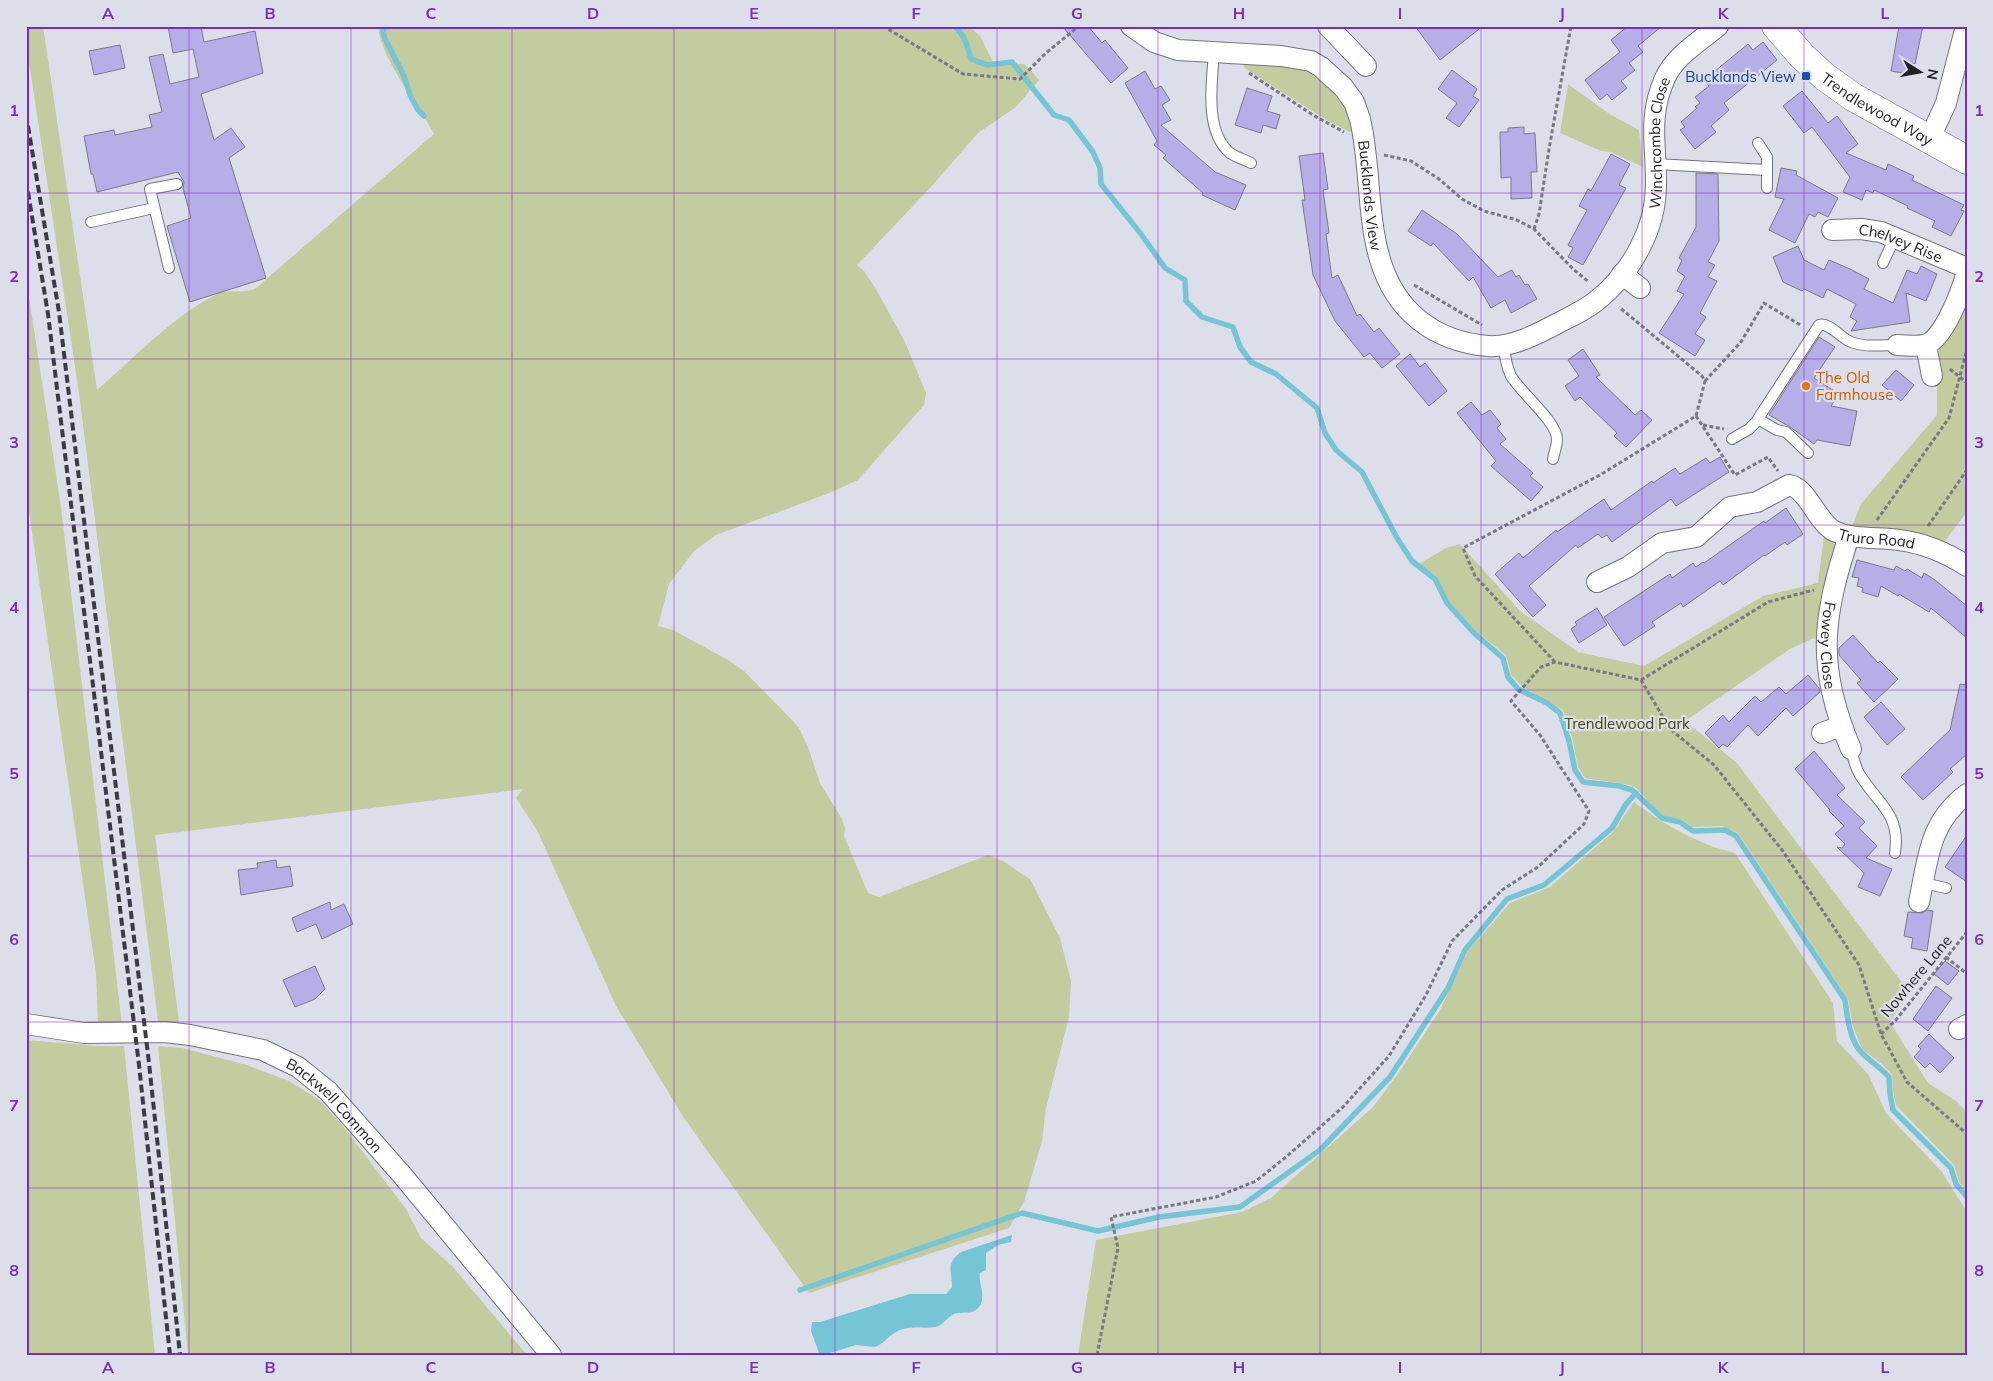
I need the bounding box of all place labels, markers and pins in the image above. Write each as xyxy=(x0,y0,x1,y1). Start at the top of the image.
place label: Bucklands View xyxy=(1685,67,1796,86)
marker: Bucklands View xyxy=(1800,70,1812,82)
place label: The Old Farmhouse xyxy=(1816,368,1893,404)
marker: The Old Farmhouse xyxy=(1800,380,1812,392)

